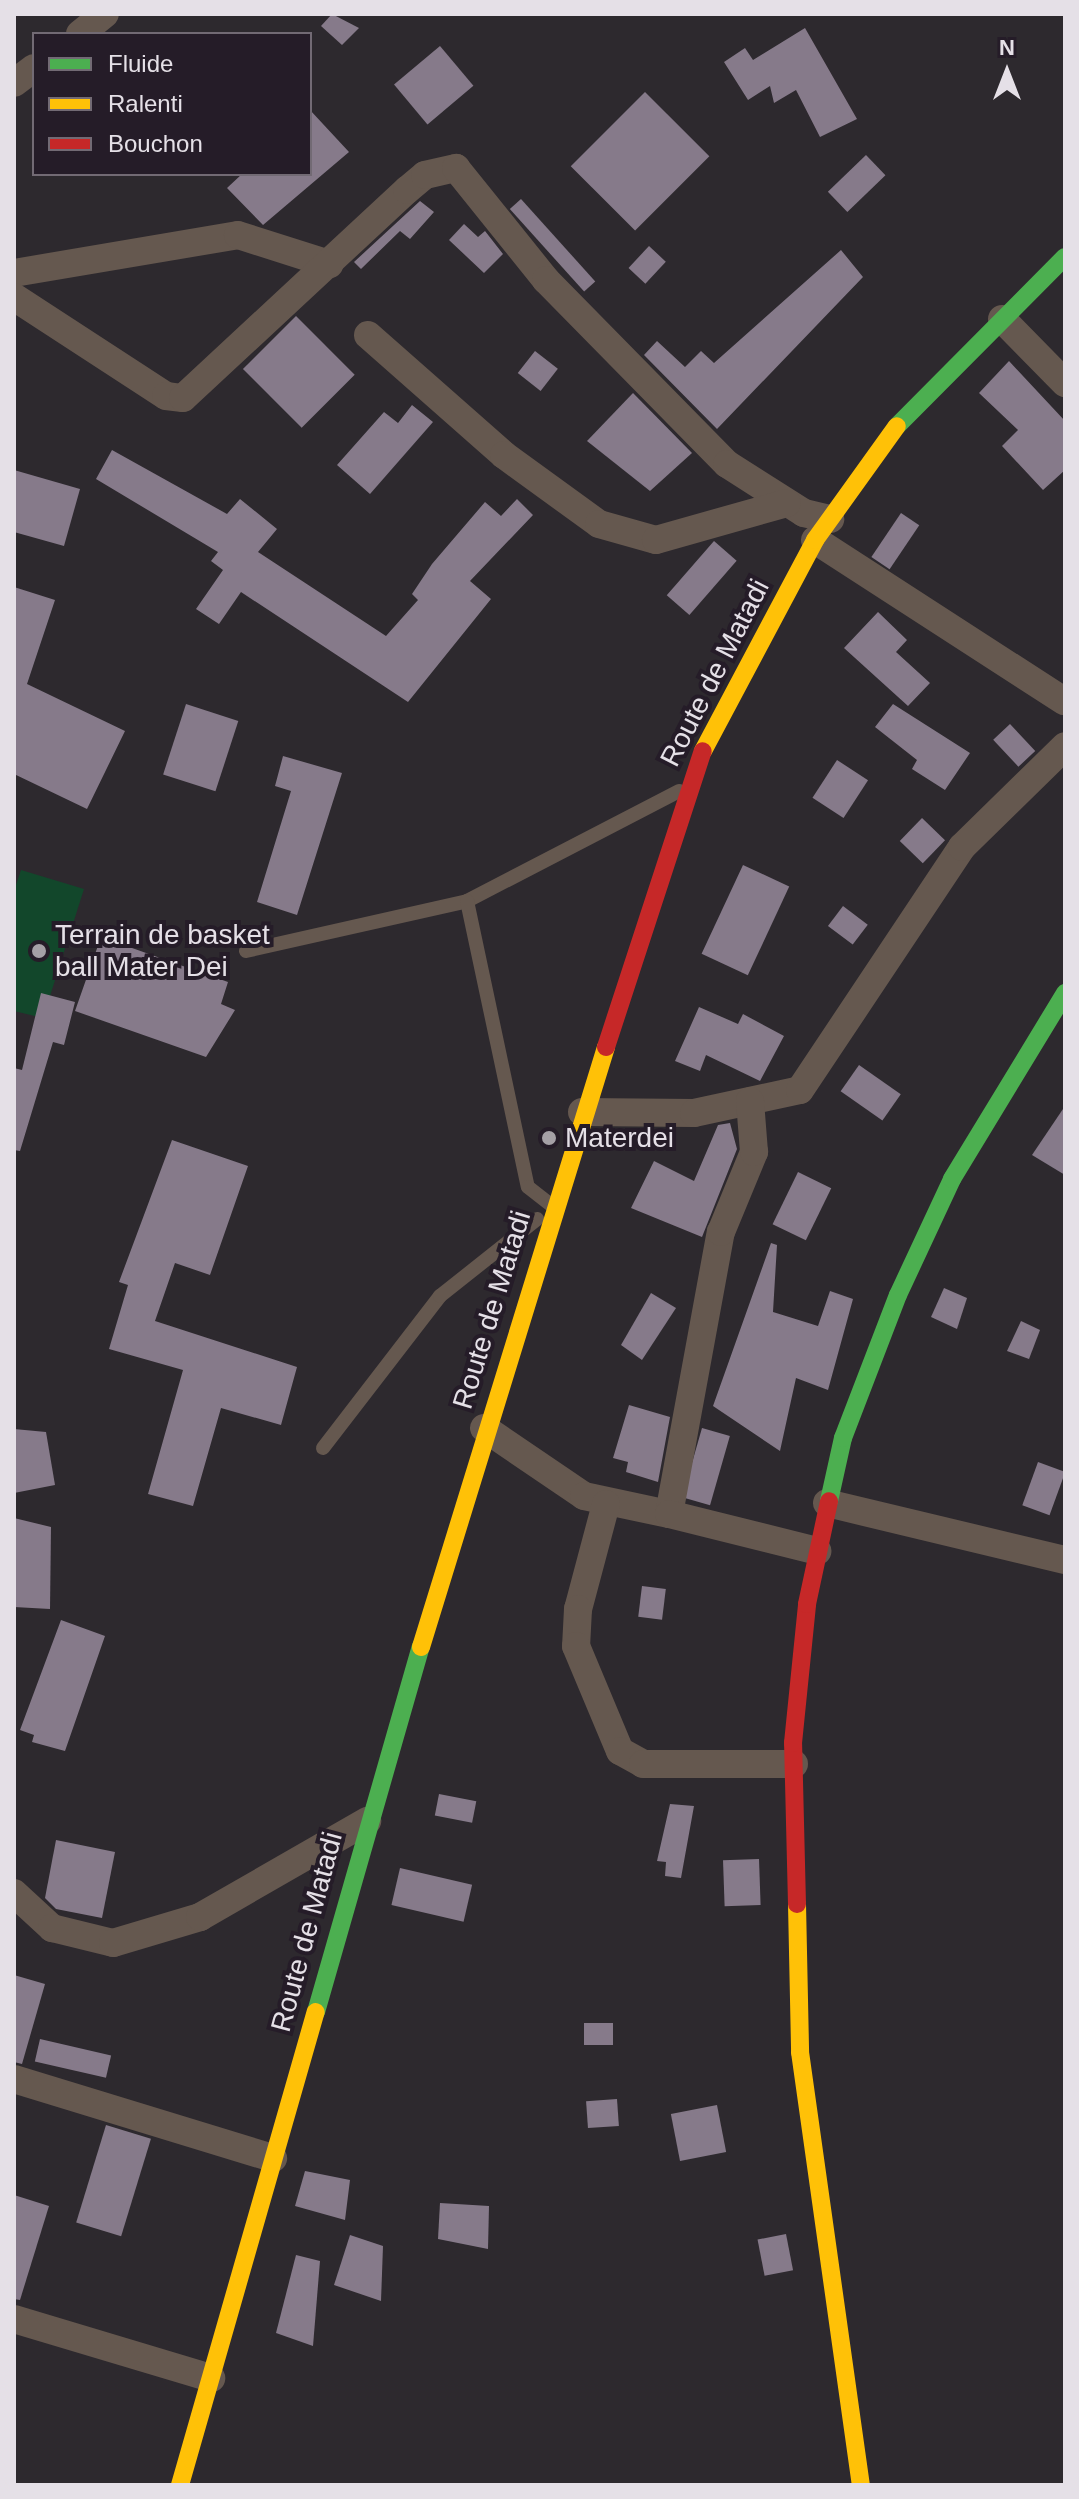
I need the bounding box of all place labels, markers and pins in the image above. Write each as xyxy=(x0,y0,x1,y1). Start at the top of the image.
place label: Terrain de basket ball Mater Dei xyxy=(55,918,270,984)
marker: Terrain de basket ball Mater Dei xyxy=(30,942,48,960)
place label: Materdei xyxy=(565,1121,674,1155)
marker: Materdei xyxy=(540,1129,558,1147)

